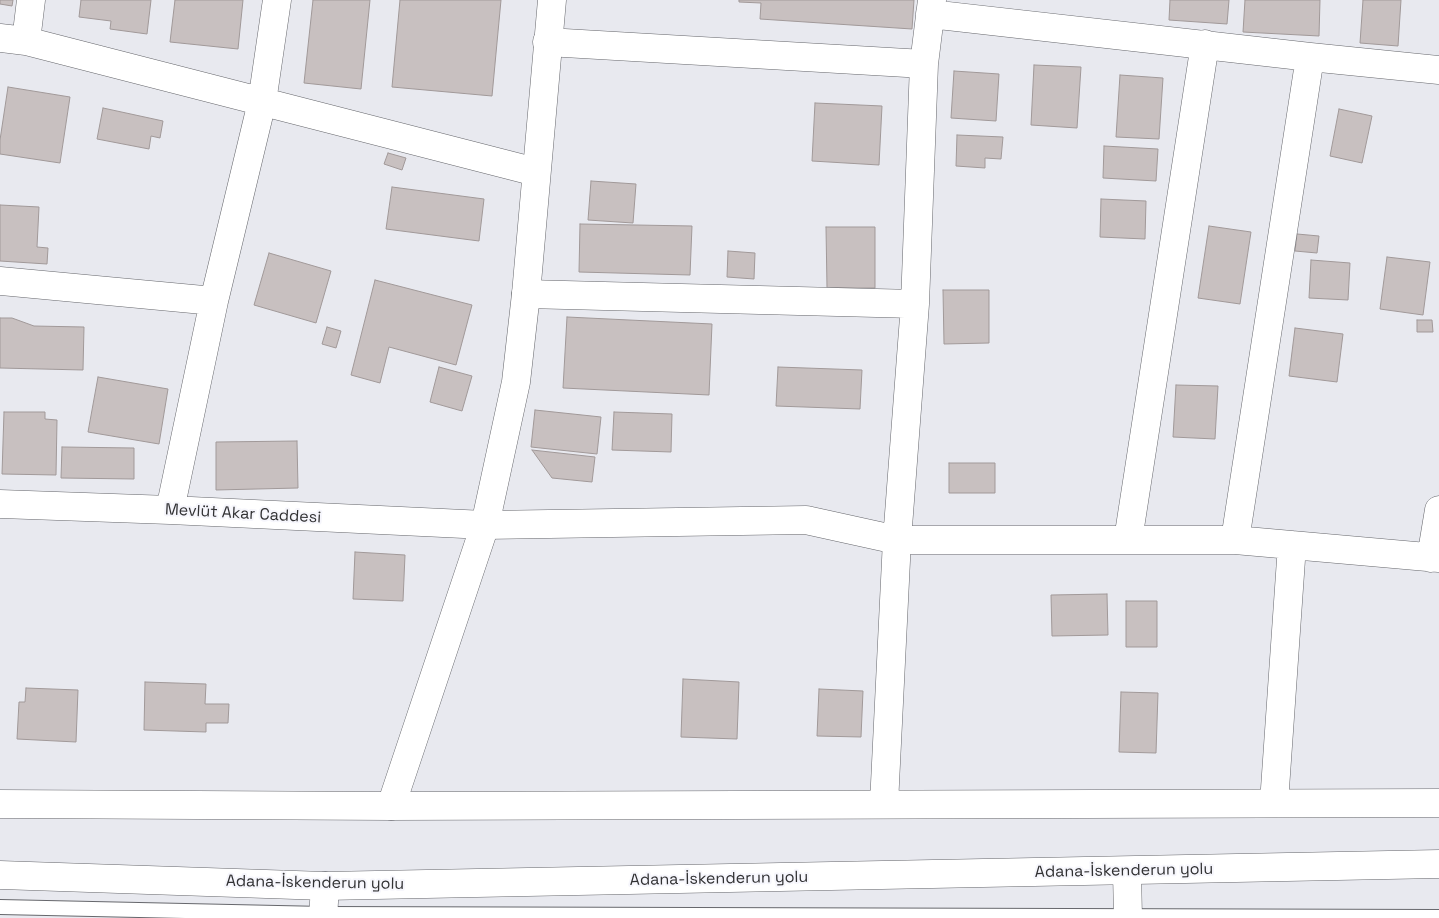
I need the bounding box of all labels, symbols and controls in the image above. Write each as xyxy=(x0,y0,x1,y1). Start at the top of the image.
street label: Mevlüt Akar Caddesi xyxy=(164,500,322,528)
street label: Adana-İskenderun yolu xyxy=(1035,860,1213,882)
street label: Adana-İskenderun yolu xyxy=(630,868,808,890)
street label: Adana-İskenderun yolu xyxy=(226,872,404,894)

